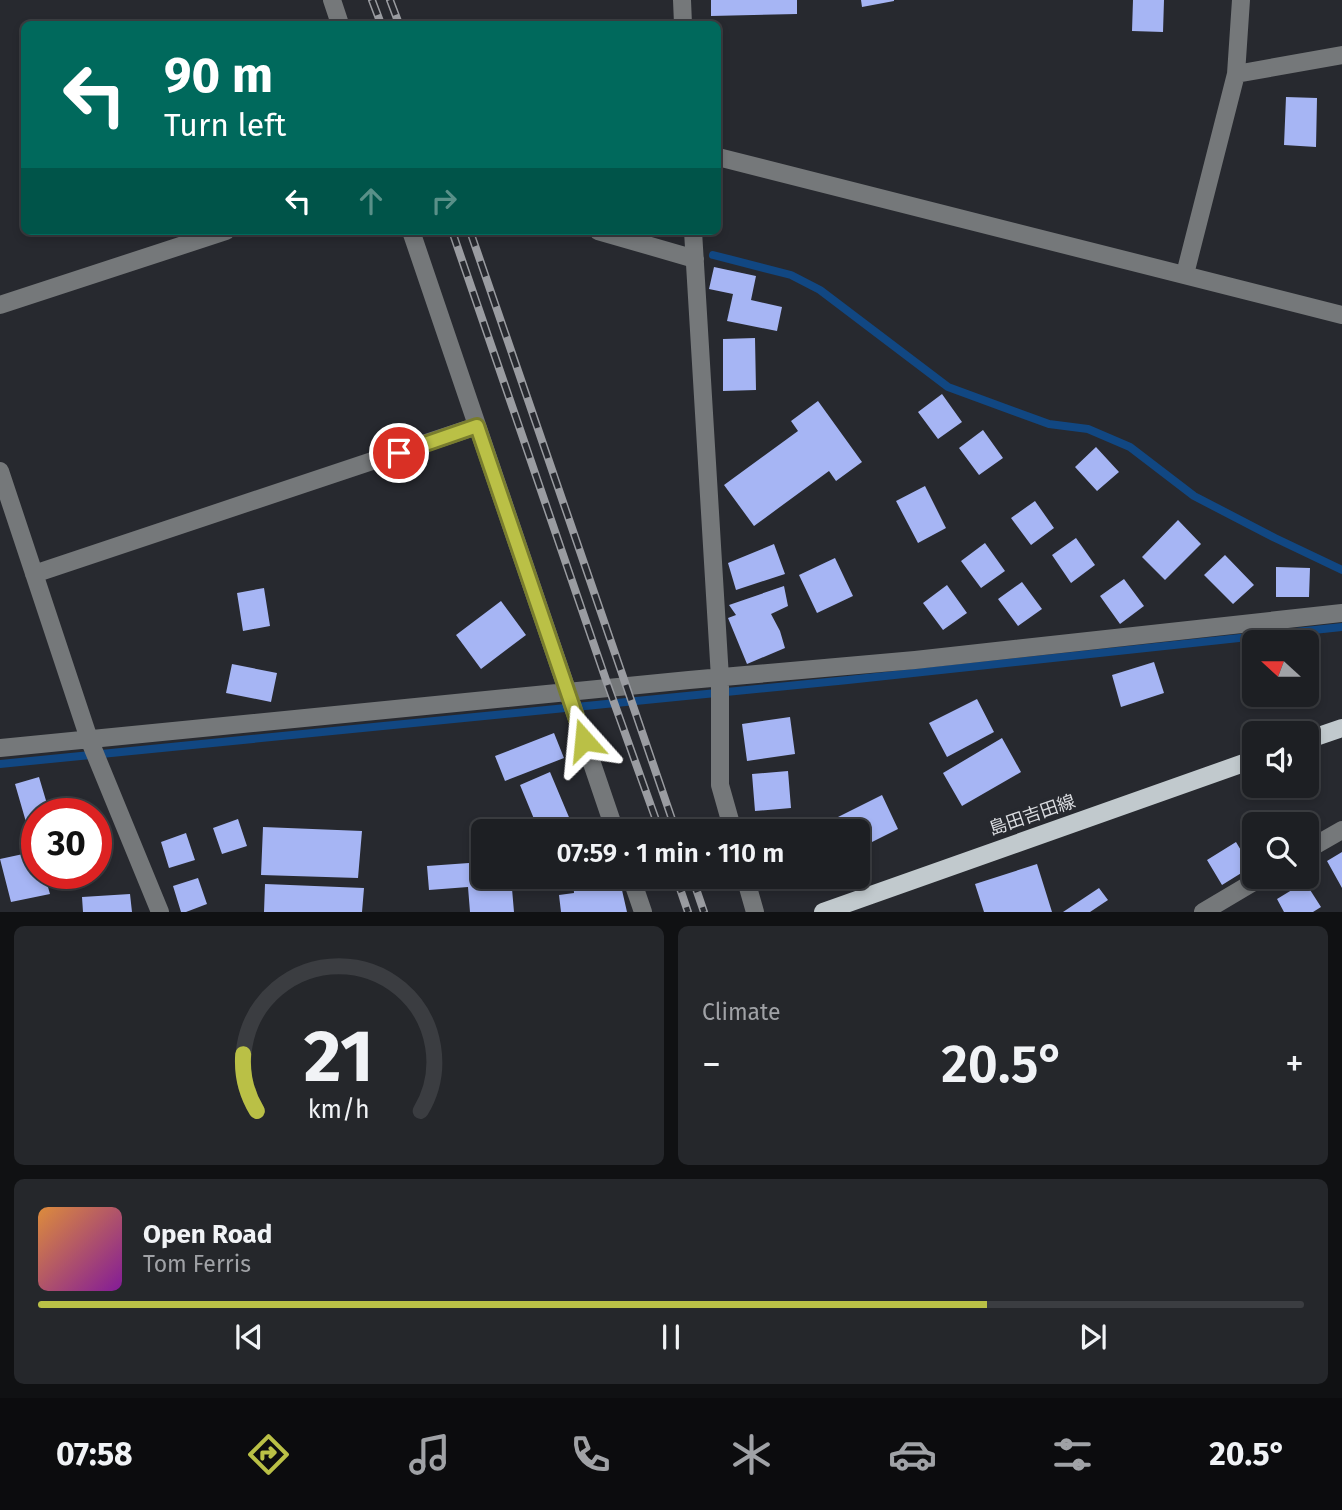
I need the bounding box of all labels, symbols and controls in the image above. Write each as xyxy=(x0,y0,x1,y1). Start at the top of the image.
text: 90 m xyxy=(164,46,273,105)
icon: left xyxy=(49,49,140,140)
text: Turn left xyxy=(164,106,286,144)
icon: left xyxy=(279,182,317,220)
icon: ahead xyxy=(352,182,390,220)
icon: right xyxy=(425,182,463,220)
pin xyxy=(369,423,429,483)
icon: arrive xyxy=(380,434,418,472)
north arrow xyxy=(1242,630,1320,707)
map controls xyxy=(1242,630,1319,889)
position arrow xyxy=(547,703,621,777)
button: sound xyxy=(1242,721,1319,798)
street label: 島田吉田線 xyxy=(986,790,1078,840)
speed limit sign: 30 xyxy=(21,798,112,889)
button: search xyxy=(1242,812,1319,889)
text: 07:59 · 1 min · 110 m xyxy=(557,838,784,869)
text: Climate xyxy=(702,998,781,1026)
text: 21 xyxy=(304,1014,374,1101)
text: 20.5° xyxy=(941,1033,1065,1096)
text: − xyxy=(702,1041,721,1087)
text: + xyxy=(1285,1041,1304,1087)
text: km/h xyxy=(308,1095,370,1125)
text: Open Road xyxy=(143,1219,272,1250)
text: Tom Ferris xyxy=(143,1250,251,1278)
icon: previous xyxy=(230,1318,268,1356)
icon: pause xyxy=(652,1318,690,1356)
icon: next xyxy=(1074,1318,1112,1356)
icon: directions xyxy=(244,1430,293,1479)
icon: music xyxy=(405,1430,454,1479)
icon: phone xyxy=(566,1430,615,1479)
icon: climate xyxy=(727,1430,776,1479)
icon: car xyxy=(888,1430,937,1479)
icon: filters xyxy=(1048,1430,1097,1479)
text: 07:58 xyxy=(56,1435,133,1473)
text: 20.5° xyxy=(1209,1435,1286,1473)

